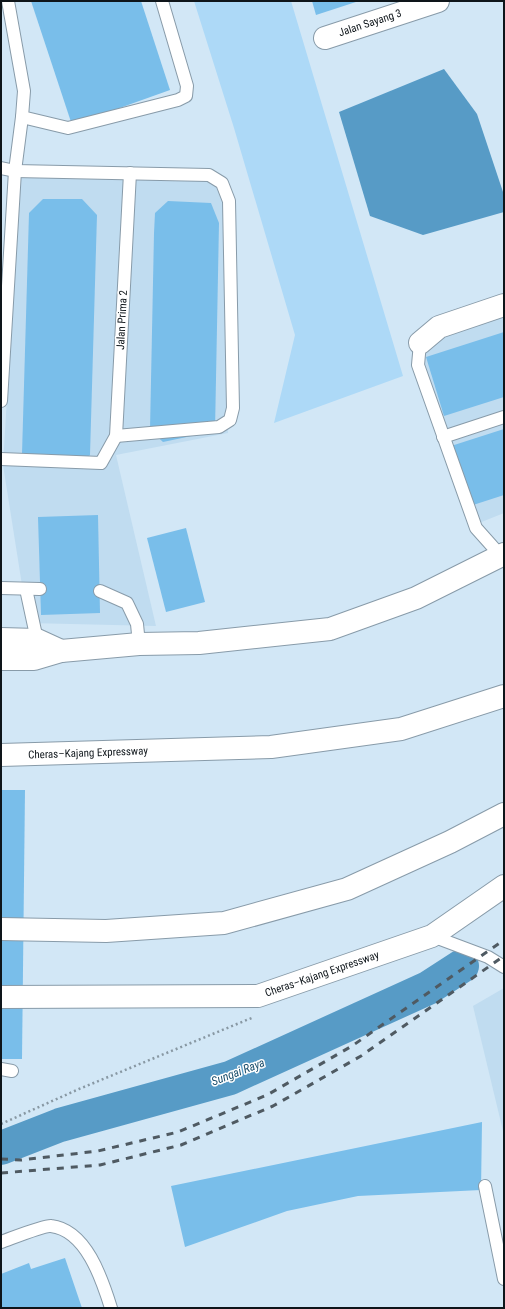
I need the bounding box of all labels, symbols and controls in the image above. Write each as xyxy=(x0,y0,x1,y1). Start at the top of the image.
street label: Jalan Sayang 3 xyxy=(337,7,403,39)
street label: Jalan Prima 2 xyxy=(114,290,130,350)
street label: Cheras–Kajang Expressway xyxy=(28,744,148,762)
street label: Cheras–Kajang Expressway xyxy=(263,948,381,1000)
water label: Sungai Raya xyxy=(209,1055,267,1089)

